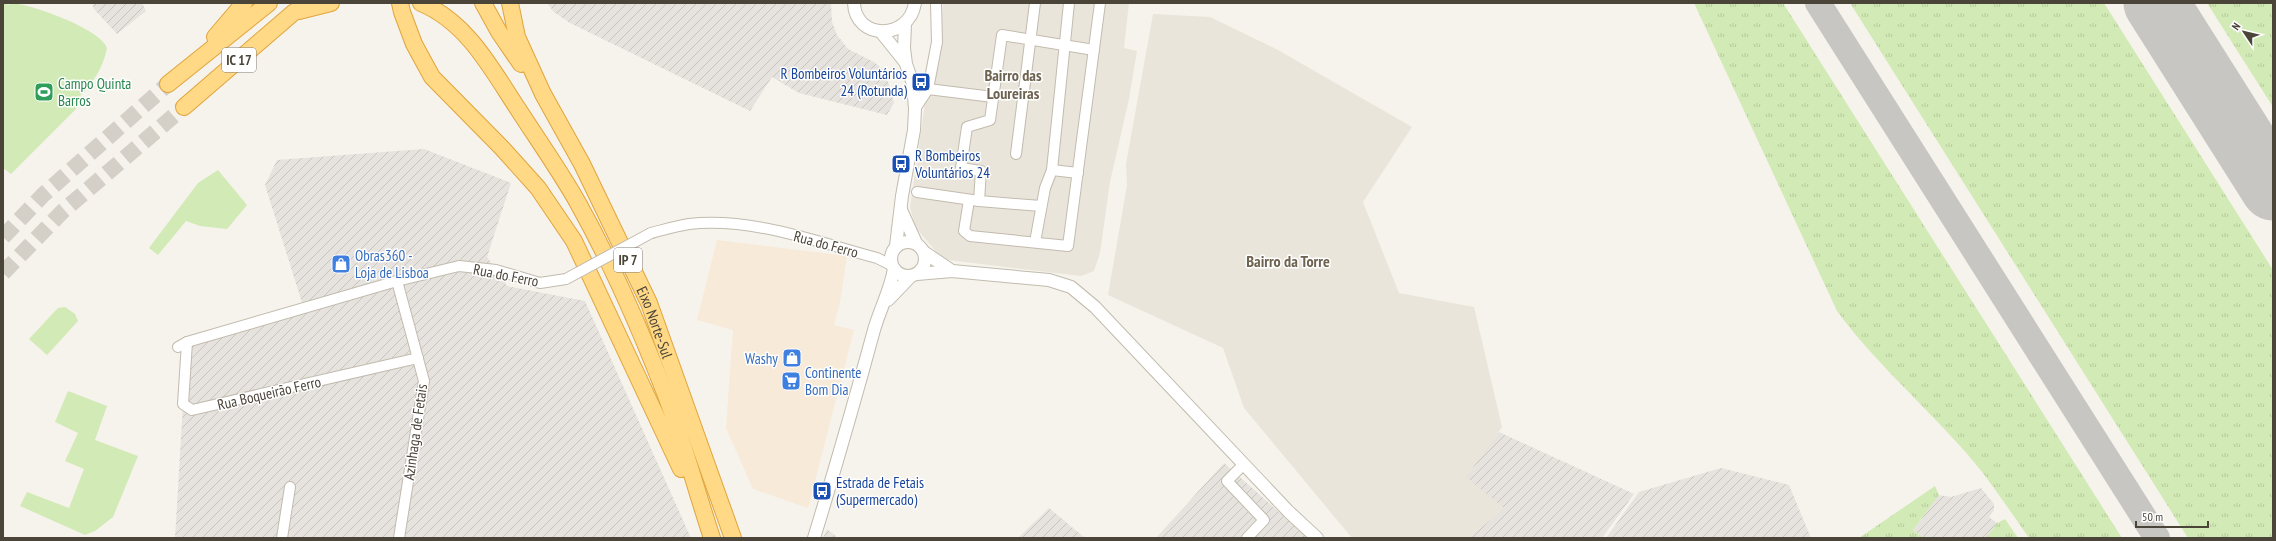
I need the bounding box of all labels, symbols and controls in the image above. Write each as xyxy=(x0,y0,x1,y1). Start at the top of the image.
north arrow xyxy=(2224,12,2264,52)
text: N xyxy=(2228,20,2243,33)
road number: IC 17 xyxy=(222,48,256,72)
place label: R Bombeiros Voluntários 24 (Rotunda) xyxy=(781,64,908,100)
district label: Bairro das Loureiras xyxy=(984,65,1042,103)
bus stop icon: R Bombeiros Voluntários 24 (Rotunda) xyxy=(910,71,932,93)
place label: Campo Quinta Barros xyxy=(58,74,131,110)
sports icon: Campo Quinta Barros xyxy=(33,81,55,103)
place label: R Bombeiros Voluntários 24 xyxy=(914,146,990,182)
bus stop icon: R Bombeiros Voluntários 24 xyxy=(890,153,912,175)
street label: Rua do Ferro xyxy=(792,226,860,262)
place label: Obras360 - Loja de Lisboa xyxy=(355,246,429,282)
road number: IP 7 xyxy=(614,248,642,272)
district label: Bairro da Torre xyxy=(1246,251,1330,271)
shop icon: Obras360 - Loja de Lisboa xyxy=(330,253,352,275)
street label: Rua do Ferro xyxy=(472,259,540,291)
street label: Eixo Norte-Sul xyxy=(633,283,678,361)
shop icon: Washy xyxy=(781,347,803,369)
place label: Washy xyxy=(745,349,778,368)
place label: Continente Bom Dia xyxy=(805,363,861,399)
supermarket icon: Continente Bom Dia xyxy=(780,370,802,392)
street label: Rua Boqueirão Ferro xyxy=(215,372,323,414)
street label: Azinhaga de Fetais xyxy=(399,383,431,481)
place label: Estrada de Fetais (Supermercado) xyxy=(836,473,924,509)
bus stop icon: Estrada de Fetais (Supermercado) xyxy=(811,480,833,502)
scale bar xyxy=(2136,503,2208,529)
text: 50 m xyxy=(2142,509,2163,524)

